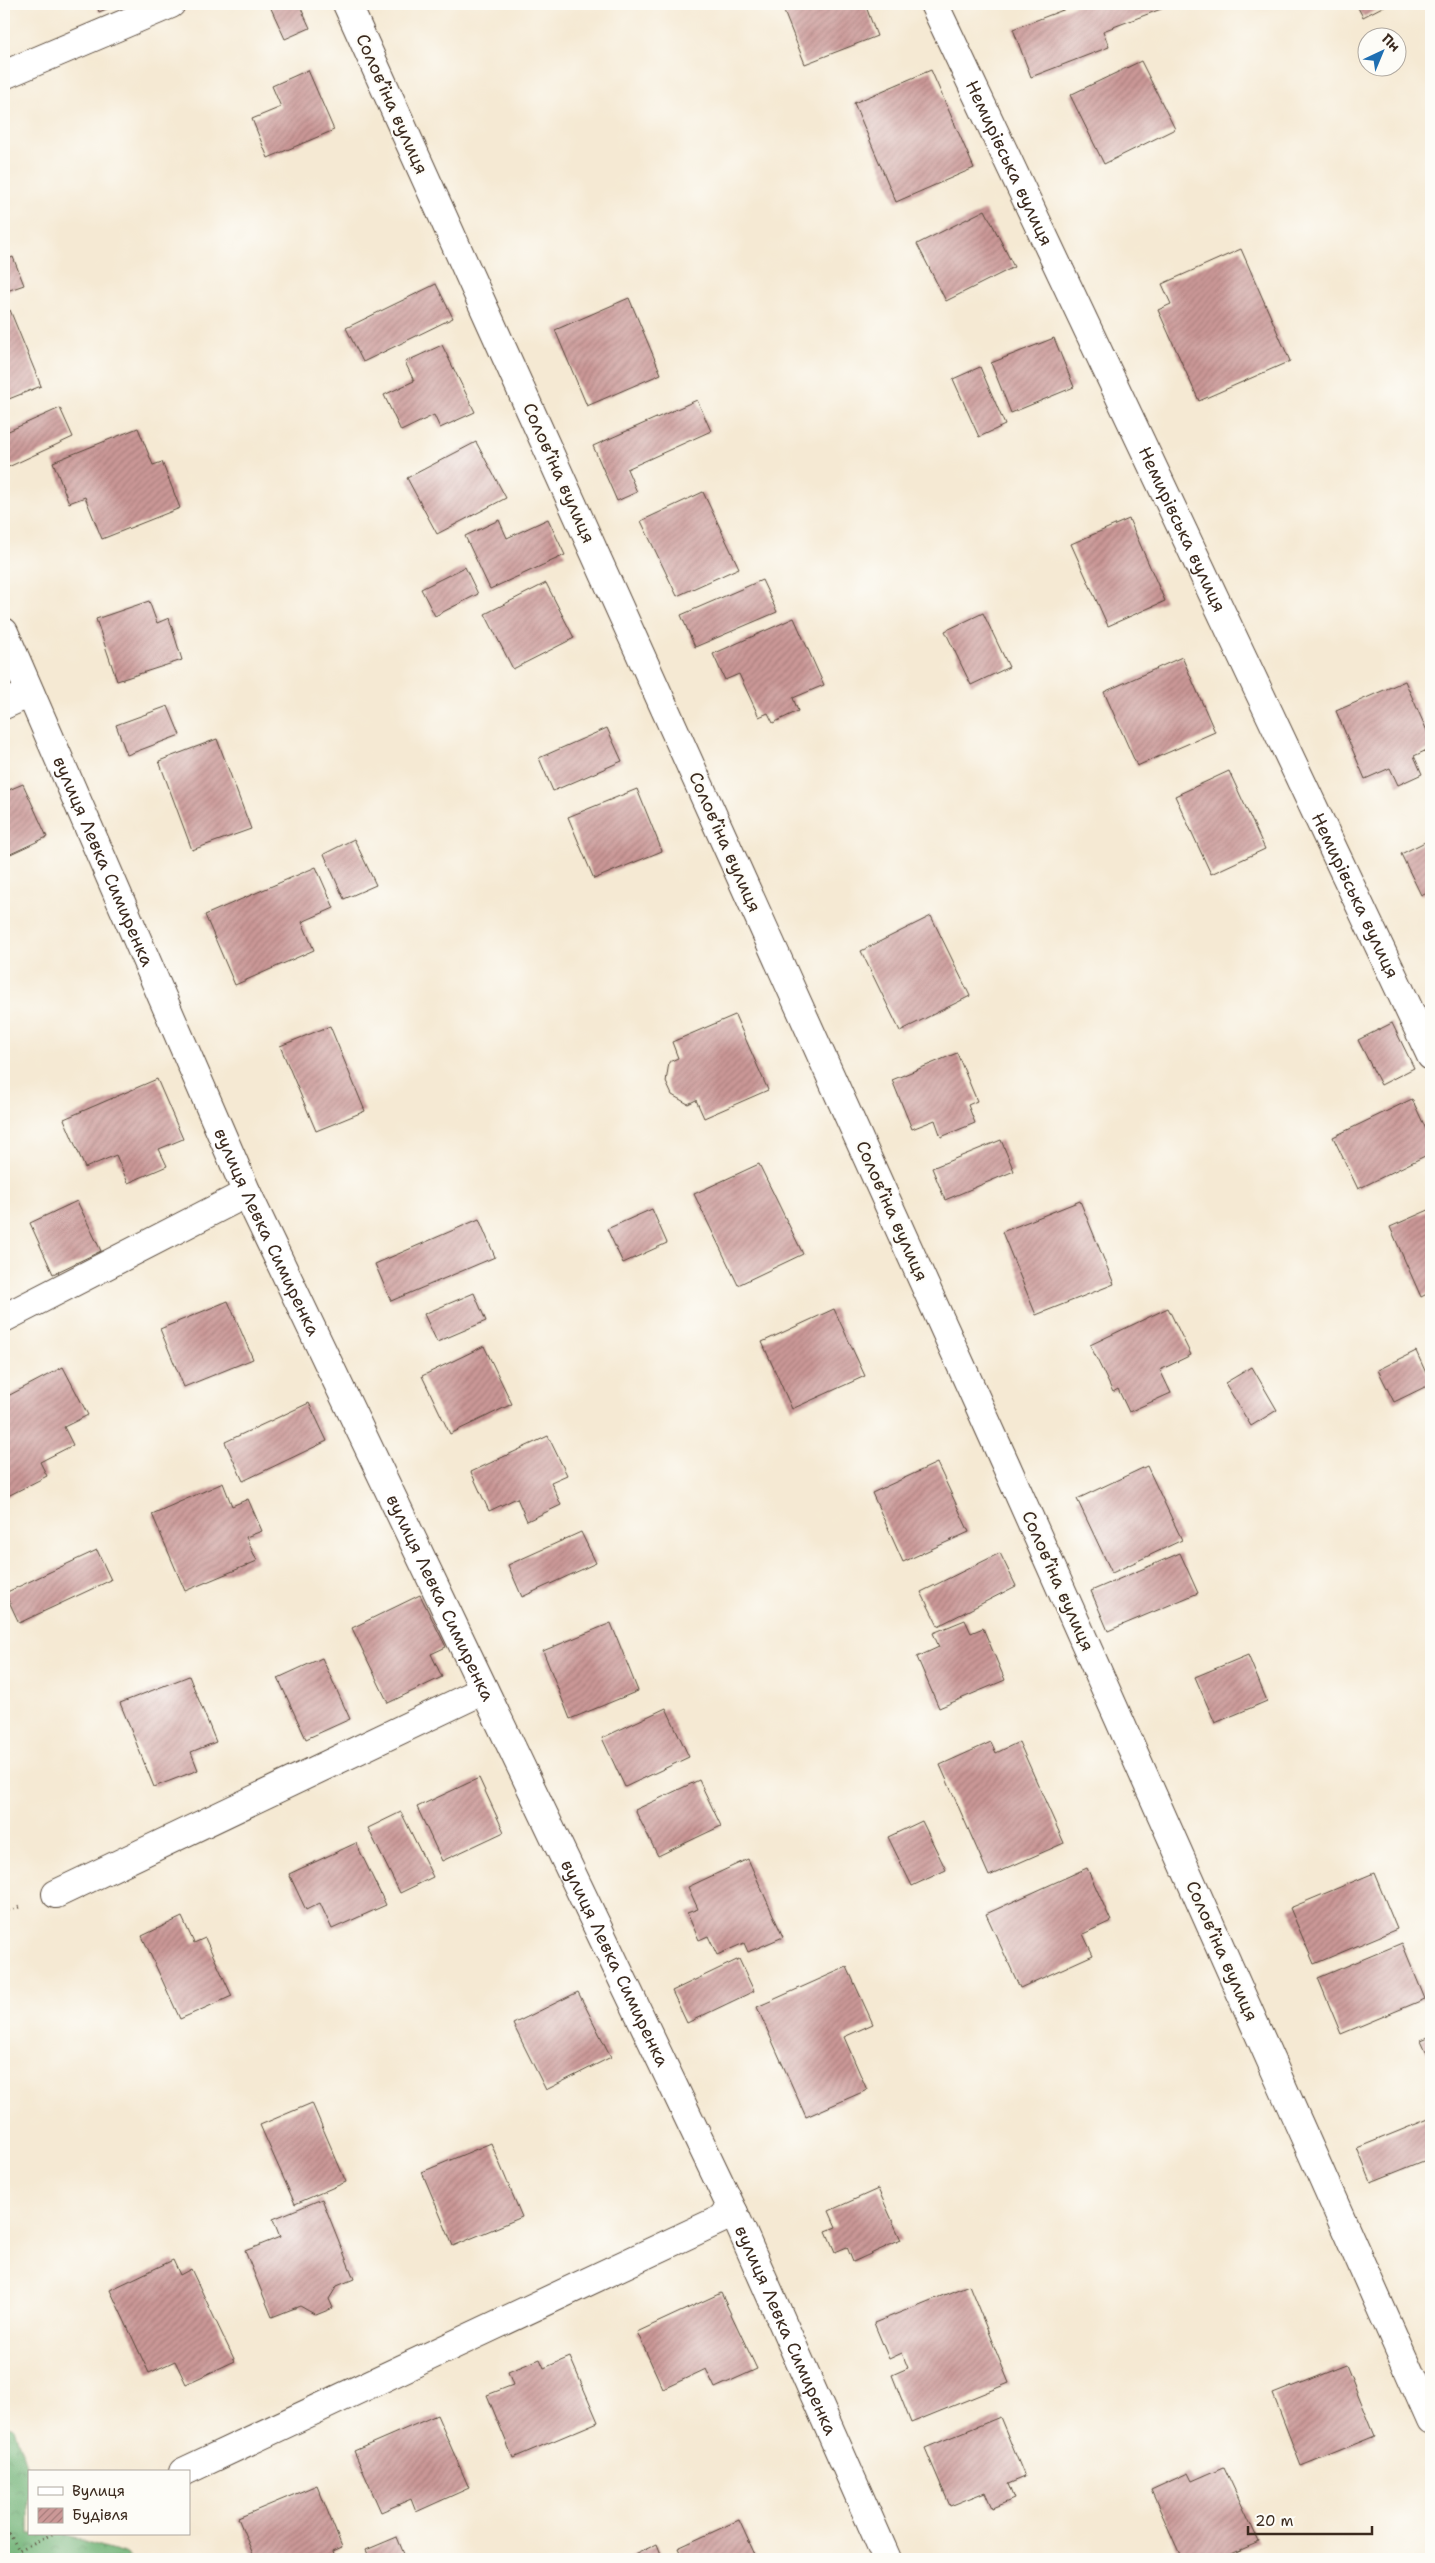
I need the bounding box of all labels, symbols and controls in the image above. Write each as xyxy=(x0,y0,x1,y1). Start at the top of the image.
north arrow xyxy=(1358,28,1408,78)
street label: Соловʼїна вулиця xyxy=(350,30,434,178)
text: Пн xyxy=(1378,30,1404,56)
street label: Немирівська вулиця xyxy=(960,76,1059,250)
street label: Соловʼїна вулиця xyxy=(517,399,601,547)
street label: Немирівська вулиця xyxy=(1133,443,1232,616)
street label: вулиця Левка Симиренка xyxy=(47,753,159,970)
street label: Соловʼїна вулиця xyxy=(683,768,767,916)
street label: Немирівська вулиця xyxy=(1306,809,1405,982)
street label: вулиця Левка Симиренка xyxy=(208,1124,325,1340)
street label: Соловʼїна вулиця xyxy=(850,1137,934,1285)
street label: вулиця Левка Симиренка xyxy=(381,1490,500,1705)
street label: Соловʼїна вулиця xyxy=(1016,1507,1100,1655)
street label: вулиця Левка Симиренка xyxy=(555,1856,674,2071)
street label: Соловʼїна вулиця xyxy=(1180,1877,1264,2025)
street label: вулиця Левка Симиренка xyxy=(729,2222,843,2439)
legend xyxy=(28,2470,190,2536)
text: Вулиця xyxy=(72,2481,125,2501)
scale bar xyxy=(1248,2503,1371,2535)
text: Будівля xyxy=(72,2505,128,2525)
text: 20 m xyxy=(1255,2511,1294,2531)

